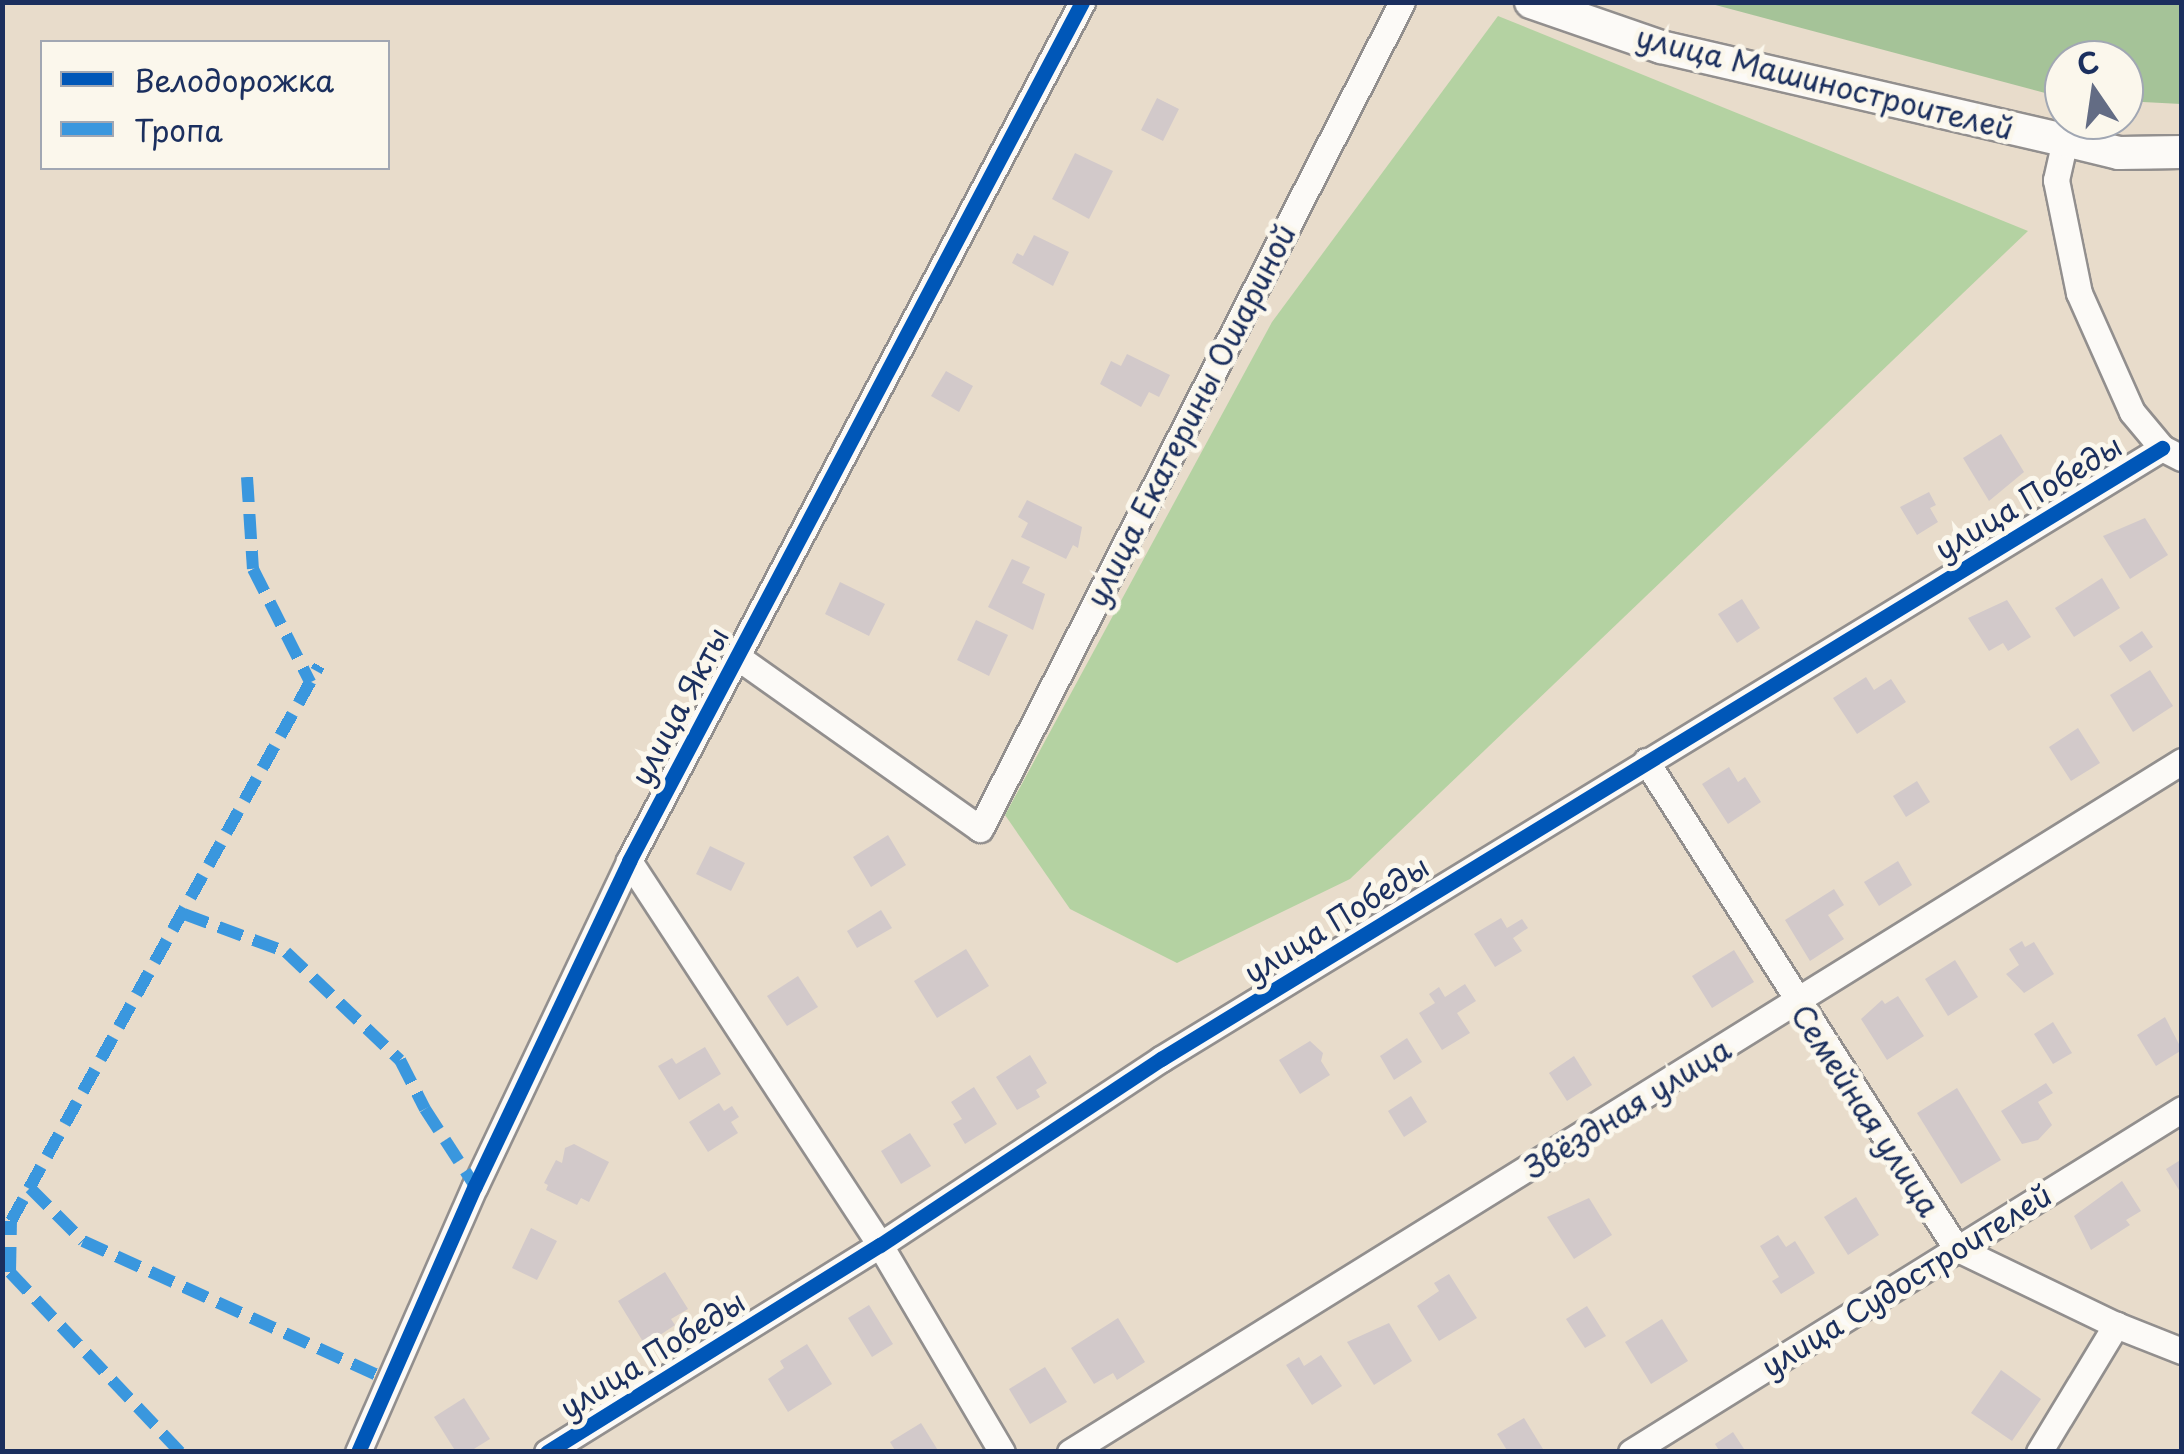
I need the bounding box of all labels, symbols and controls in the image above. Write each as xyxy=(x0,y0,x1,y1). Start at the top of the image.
street label: улица Машиностроителей xyxy=(1632,17,2018,147)
text: С xyxy=(2072,39,2103,86)
legend xyxy=(40,40,390,170)
north arrow xyxy=(2044,40,2144,140)
text: Велодорожка xyxy=(134,57,334,102)
text: Тропа xyxy=(134,107,223,152)
street label: улица Екатерины Ошариной xyxy=(1077,217,1303,613)
street label: улица Победы xyxy=(1927,427,2129,567)
street label: улица Якты xyxy=(622,621,736,791)
street label: улица Победы xyxy=(1236,847,1436,991)
street label: Семейная улица xyxy=(1784,997,1948,1223)
street label: Звёздная улица xyxy=(1517,1030,1737,1186)
street label: улица Судостроителей xyxy=(1754,1175,2058,1385)
street label: улица Победы xyxy=(552,1282,752,1426)

